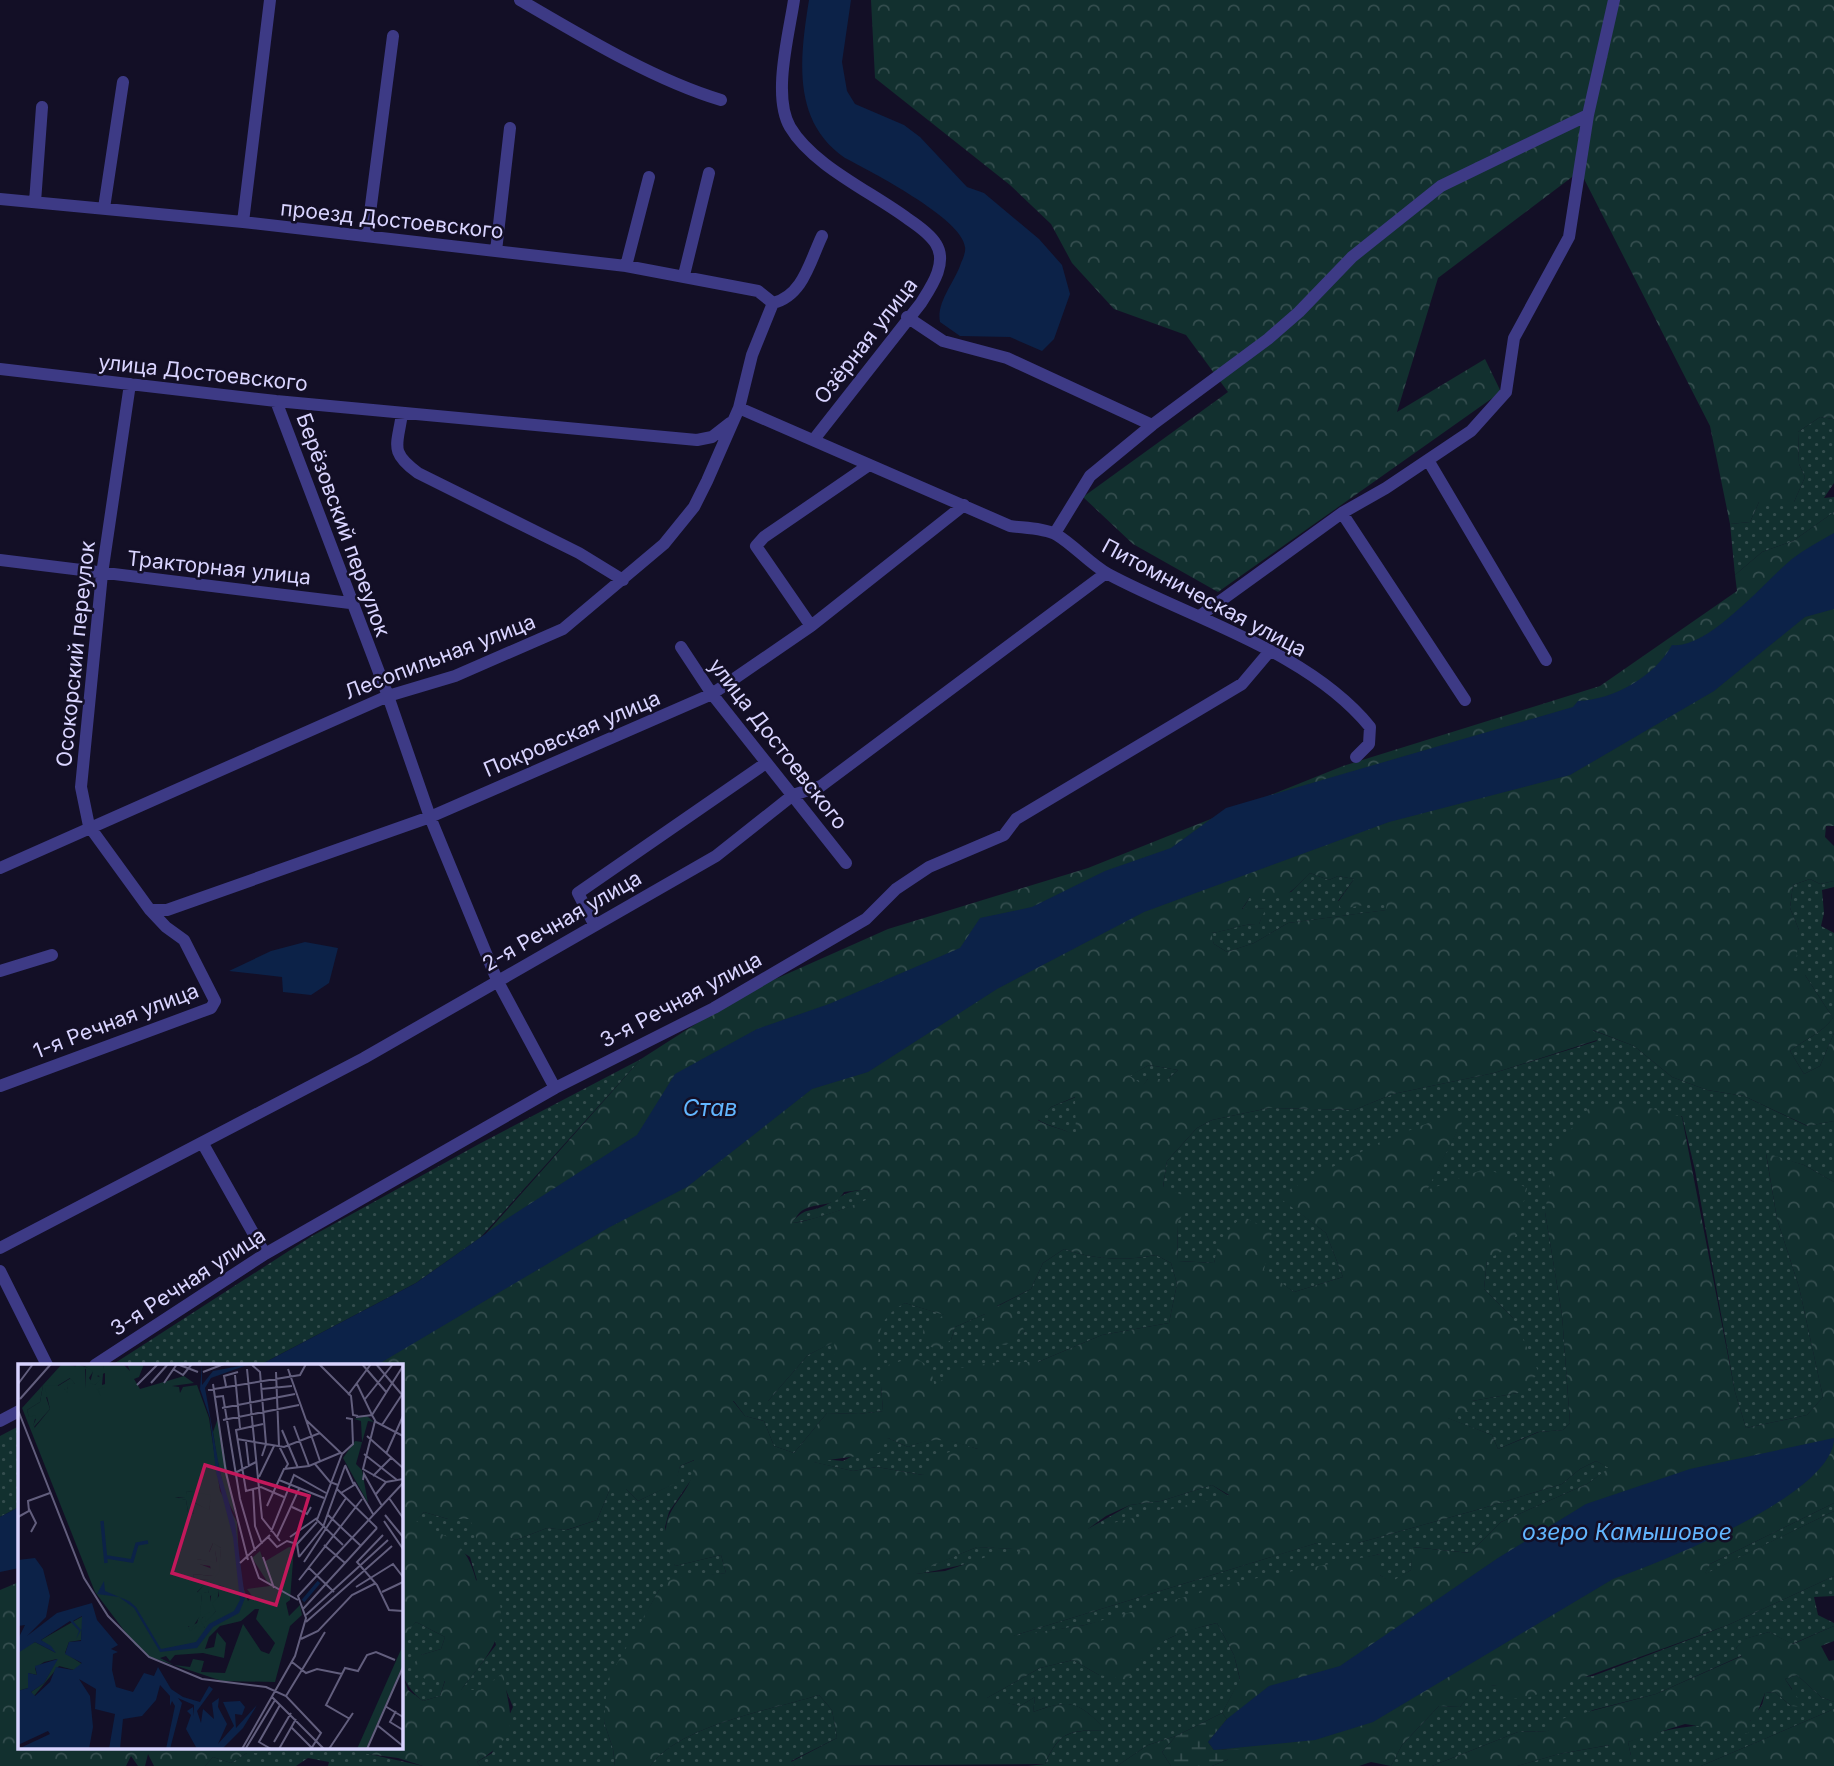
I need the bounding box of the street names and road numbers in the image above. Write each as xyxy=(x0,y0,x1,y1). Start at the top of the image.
street label: проезд Достоевского xyxy=(279,195,505,244)
street label: Озёрная улица xyxy=(809,273,923,409)
street label: улица Достоевского xyxy=(97,349,309,396)
street label: Берёзовский переулок xyxy=(291,410,396,641)
street label: Питомническая улица xyxy=(1098,533,1311,662)
street label: Осокорский переулок xyxy=(51,539,100,768)
street label: Тракторная улица xyxy=(126,545,312,590)
street label: Лесопильная улица xyxy=(341,609,539,704)
street label: улица Достоевского xyxy=(704,653,853,834)
street label: Покровская улица xyxy=(480,685,664,782)
street label: 2-я Речная улица xyxy=(478,865,646,976)
street label: 3-я Речная улица xyxy=(596,946,766,1053)
street label: 1-я Речная улица xyxy=(30,977,202,1064)
street label: 3-я Речная улица xyxy=(106,1222,270,1341)

